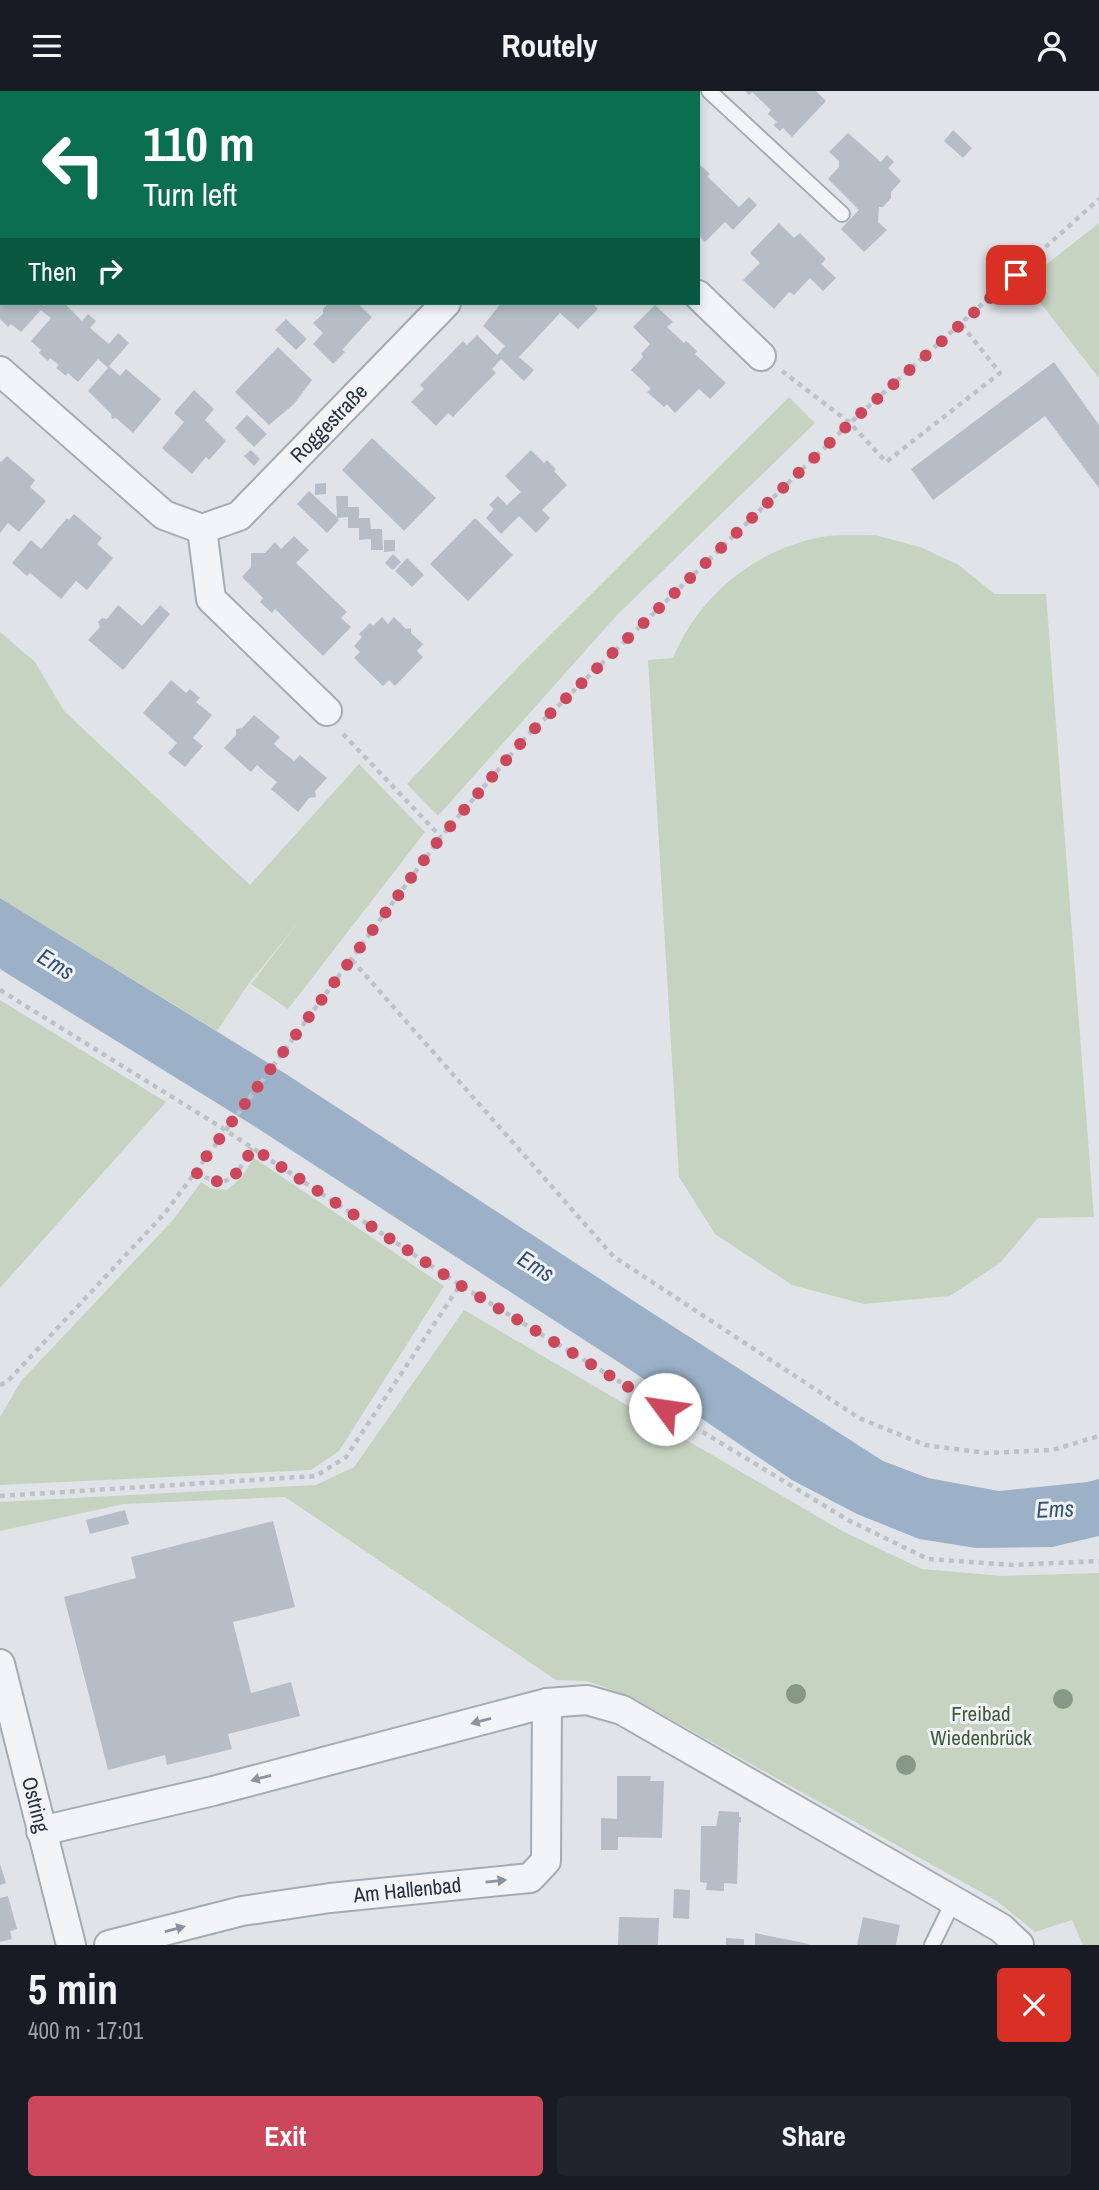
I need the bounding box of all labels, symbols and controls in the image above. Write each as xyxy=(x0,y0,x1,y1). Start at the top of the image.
text: Routely xyxy=(501,24,598,67)
icon: menu xyxy=(28,27,66,65)
icon: person xyxy=(1033,27,1071,65)
text: 110 m xyxy=(143,110,255,176)
icon: left xyxy=(28,119,119,210)
text: Turn left xyxy=(143,173,237,216)
pin xyxy=(986,245,1046,305)
icon: right xyxy=(91,252,129,290)
text: Then xyxy=(28,254,77,289)
icon: arrive xyxy=(997,256,1035,294)
street label: Roggestraße xyxy=(283,377,374,469)
water label: Ems xyxy=(32,940,80,987)
water label: Ems xyxy=(512,1242,560,1289)
position arrow xyxy=(628,1372,702,1446)
water label: Ems xyxy=(1036,1492,1074,1525)
park label: Freibad Wiedenbrück xyxy=(930,1699,1032,1752)
one-way arrow xyxy=(470,1716,492,1727)
one-way arrow xyxy=(250,1773,272,1784)
street label: Ostring xyxy=(15,1774,57,1836)
street label: Am Hallenbad xyxy=(351,1870,463,1910)
one-way arrow xyxy=(486,1875,508,1886)
one-way arrow xyxy=(164,1923,186,1934)
text: 5 min xyxy=(28,1961,118,2017)
button: close xyxy=(997,1968,1071,2042)
text: 400 m · 17:01 xyxy=(28,2015,143,2046)
button: Exit xyxy=(28,2096,543,2176)
button: Share xyxy=(557,2096,1071,2176)

